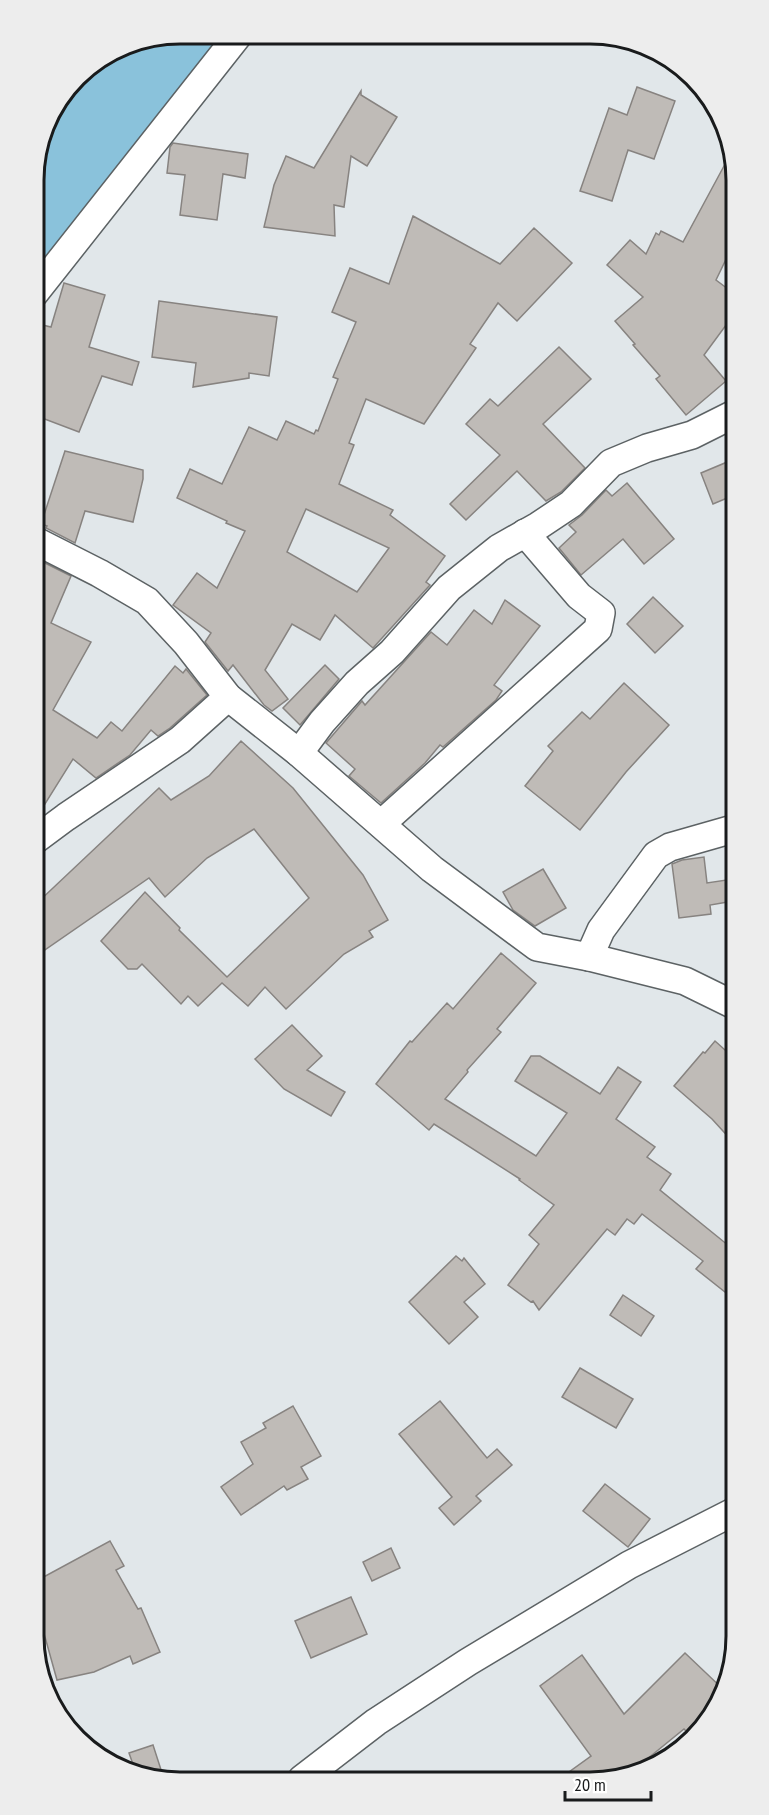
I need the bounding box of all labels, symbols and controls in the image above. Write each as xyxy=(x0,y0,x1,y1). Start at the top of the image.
scale bar xyxy=(565,1764,650,1802)
text: 20 m xyxy=(574,1773,606,1796)

